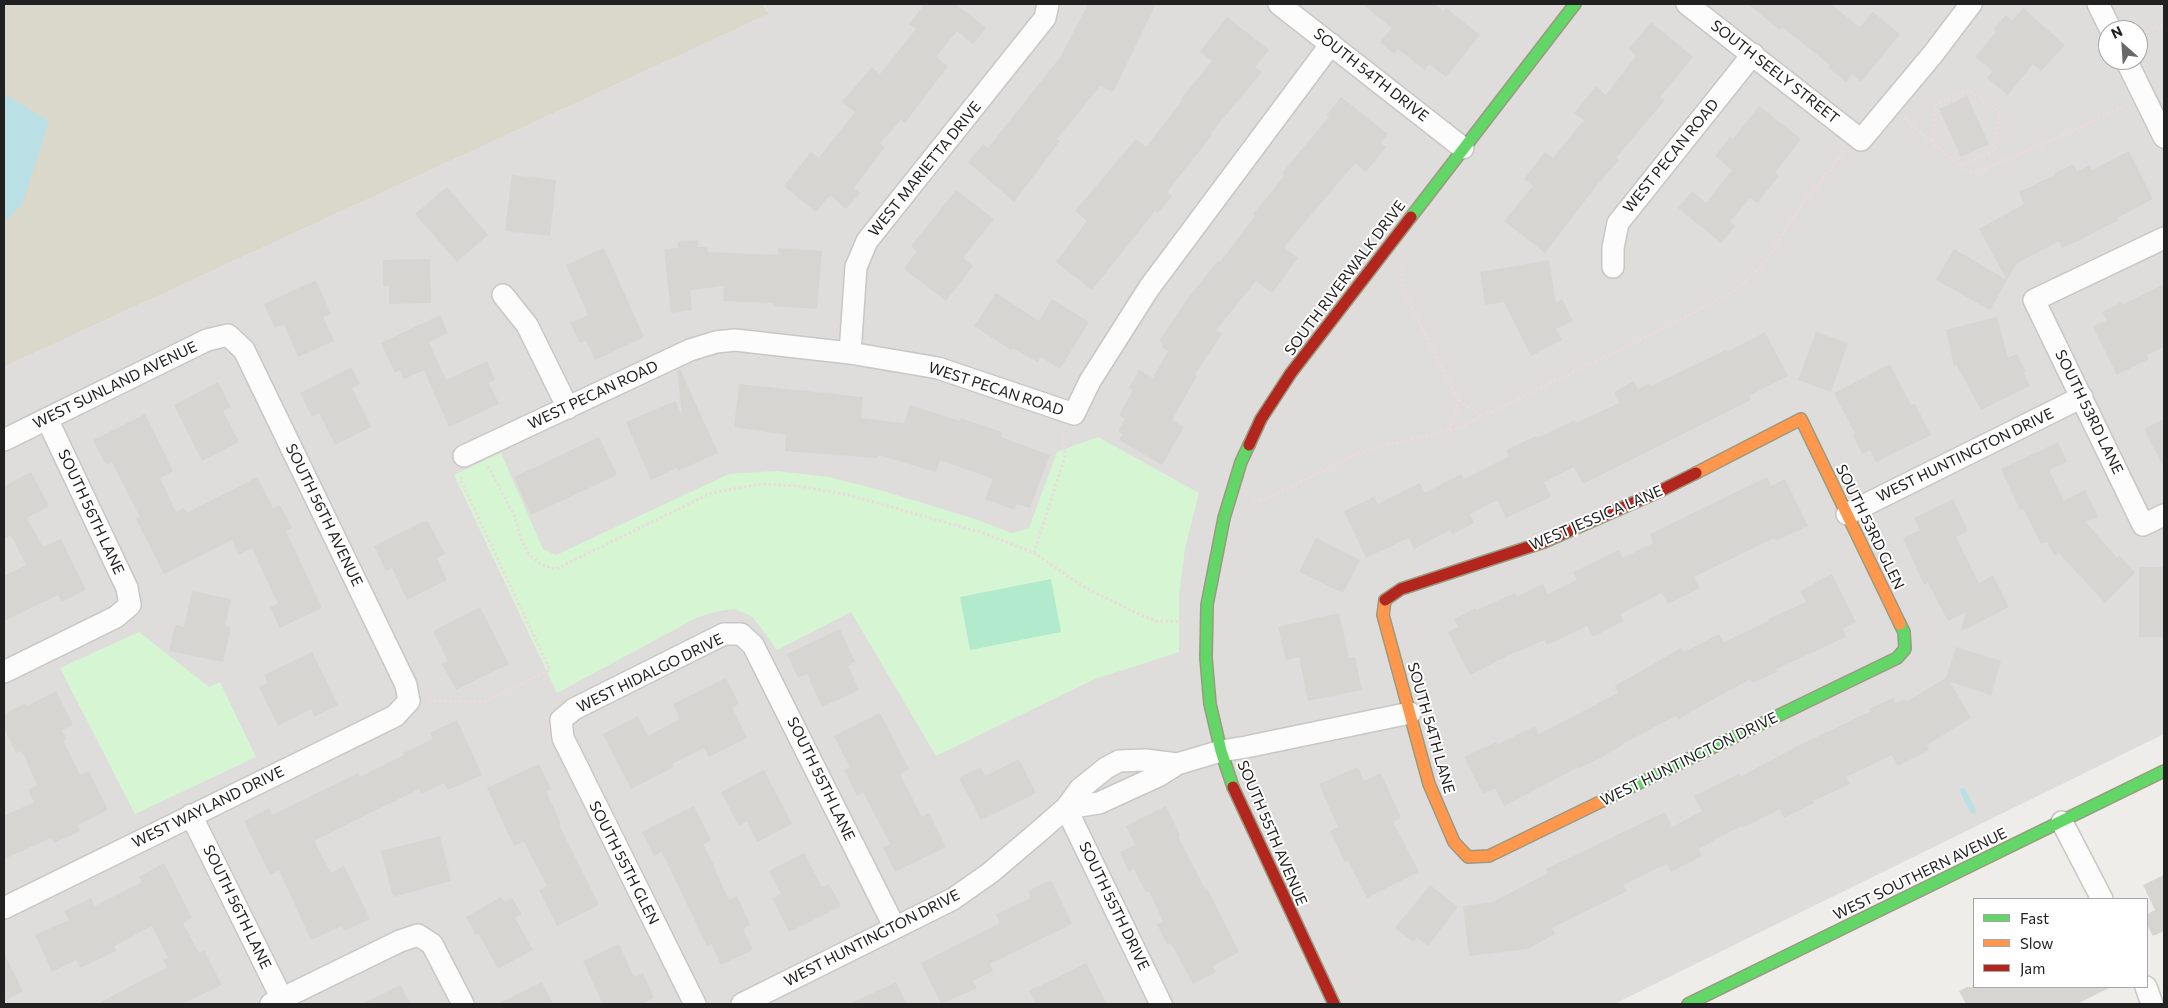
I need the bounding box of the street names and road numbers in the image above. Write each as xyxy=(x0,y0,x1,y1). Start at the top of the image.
street label: SOUTH SEELY STREET xyxy=(1707,16,1843,128)
street label: SOUTH 54TH DRIVE xyxy=(1310,25,1432,125)
street label: WEST PECAN ROAD xyxy=(1620,95,1722,217)
street label: WEST MARIETTA DRIVE xyxy=(865,98,985,240)
street label: SOUTH RIVERWALK DRIVE xyxy=(1281,197,1409,359)
street label: WEST SUNLAND AVENUE xyxy=(30,337,200,433)
street label: SOUTH 53RD LANE xyxy=(2051,347,2127,477)
street label: WEST PECAN ROAD xyxy=(525,357,661,433)
street label: WEST PECAN ROAD xyxy=(926,359,1066,419)
street label: WEST HUNTINGTON DRIVE xyxy=(1874,404,2056,506)
street label: SOUTH 56TH AVENUE xyxy=(282,441,366,589)
street label: SOUTH 56TH LANE xyxy=(54,447,128,577)
street label: SOUTH 53RD GLEN xyxy=(1832,462,1908,592)
street label: WEST JESSICA LANE xyxy=(1527,482,1665,554)
street label: WEST HIDALGO DRIVE xyxy=(574,630,726,716)
street label: SOUTH 54TH LANE xyxy=(1404,660,1458,796)
street label: WEST HUNTINGTON DRIVE xyxy=(1598,708,1780,810)
street label: SOUTH 55TH LANE xyxy=(783,714,859,844)
street label: SOUTH 55TH AVENUE xyxy=(1233,758,1311,908)
street label: WEST WAYLAND DRIVE xyxy=(129,762,287,852)
street label: SOUTH 55TH GLEN xyxy=(585,798,663,928)
street label: WEST SOUTHERN AVENUE xyxy=(1830,824,2010,924)
street label: SOUTH 55TH DRIVE xyxy=(1075,839,1153,973)
street label: SOUTH 56TH LANE xyxy=(199,842,275,972)
street label: WEST HUNTINGTON DRIVE xyxy=(781,886,963,990)

